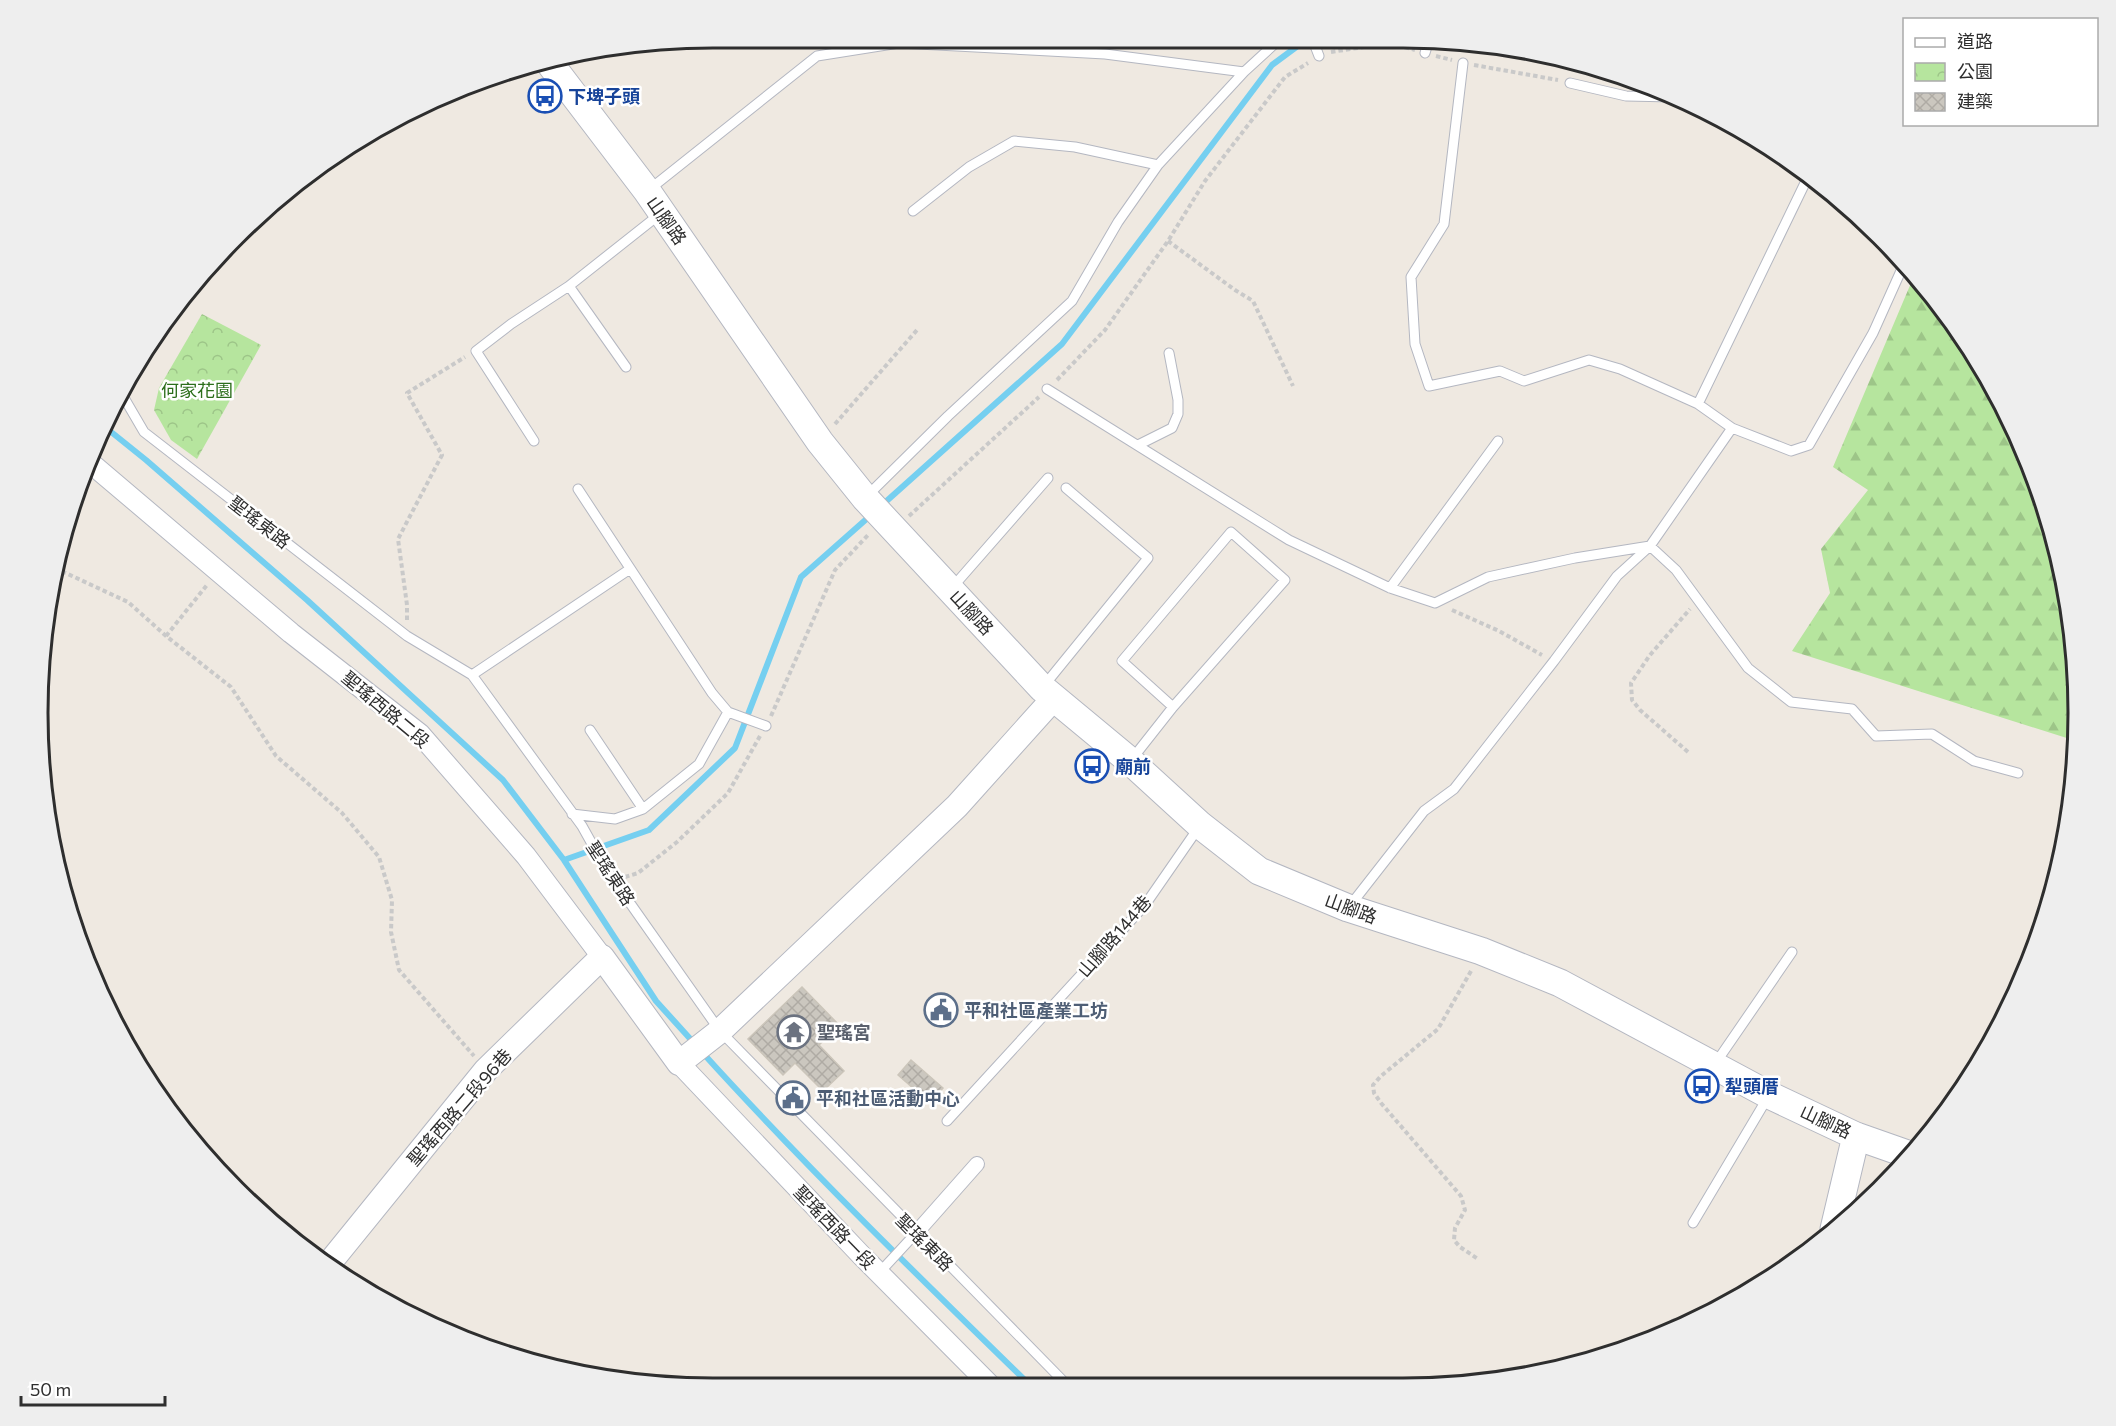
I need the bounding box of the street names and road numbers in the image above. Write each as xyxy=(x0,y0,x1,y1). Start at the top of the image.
street label: 山腳路 xyxy=(643,192,691,248)
street label: 聖瑤東路 xyxy=(225,491,295,553)
street label: 山腳路 xyxy=(946,585,998,639)
street label: 聖瑤西路二段 xyxy=(338,666,434,752)
street label: 聖瑤東路 xyxy=(582,837,640,909)
street label: 山腳路 xyxy=(1322,888,1380,928)
street label: 山腳路144巷 xyxy=(1072,891,1156,981)
street label: 聖瑤西路二段96巷 xyxy=(402,1044,516,1170)
street label: 山腳路 xyxy=(1797,1100,1855,1142)
street label: 聖瑤西路一段 xyxy=(790,1181,880,1273)
street label: 聖瑤東路 xyxy=(892,1209,958,1275)

